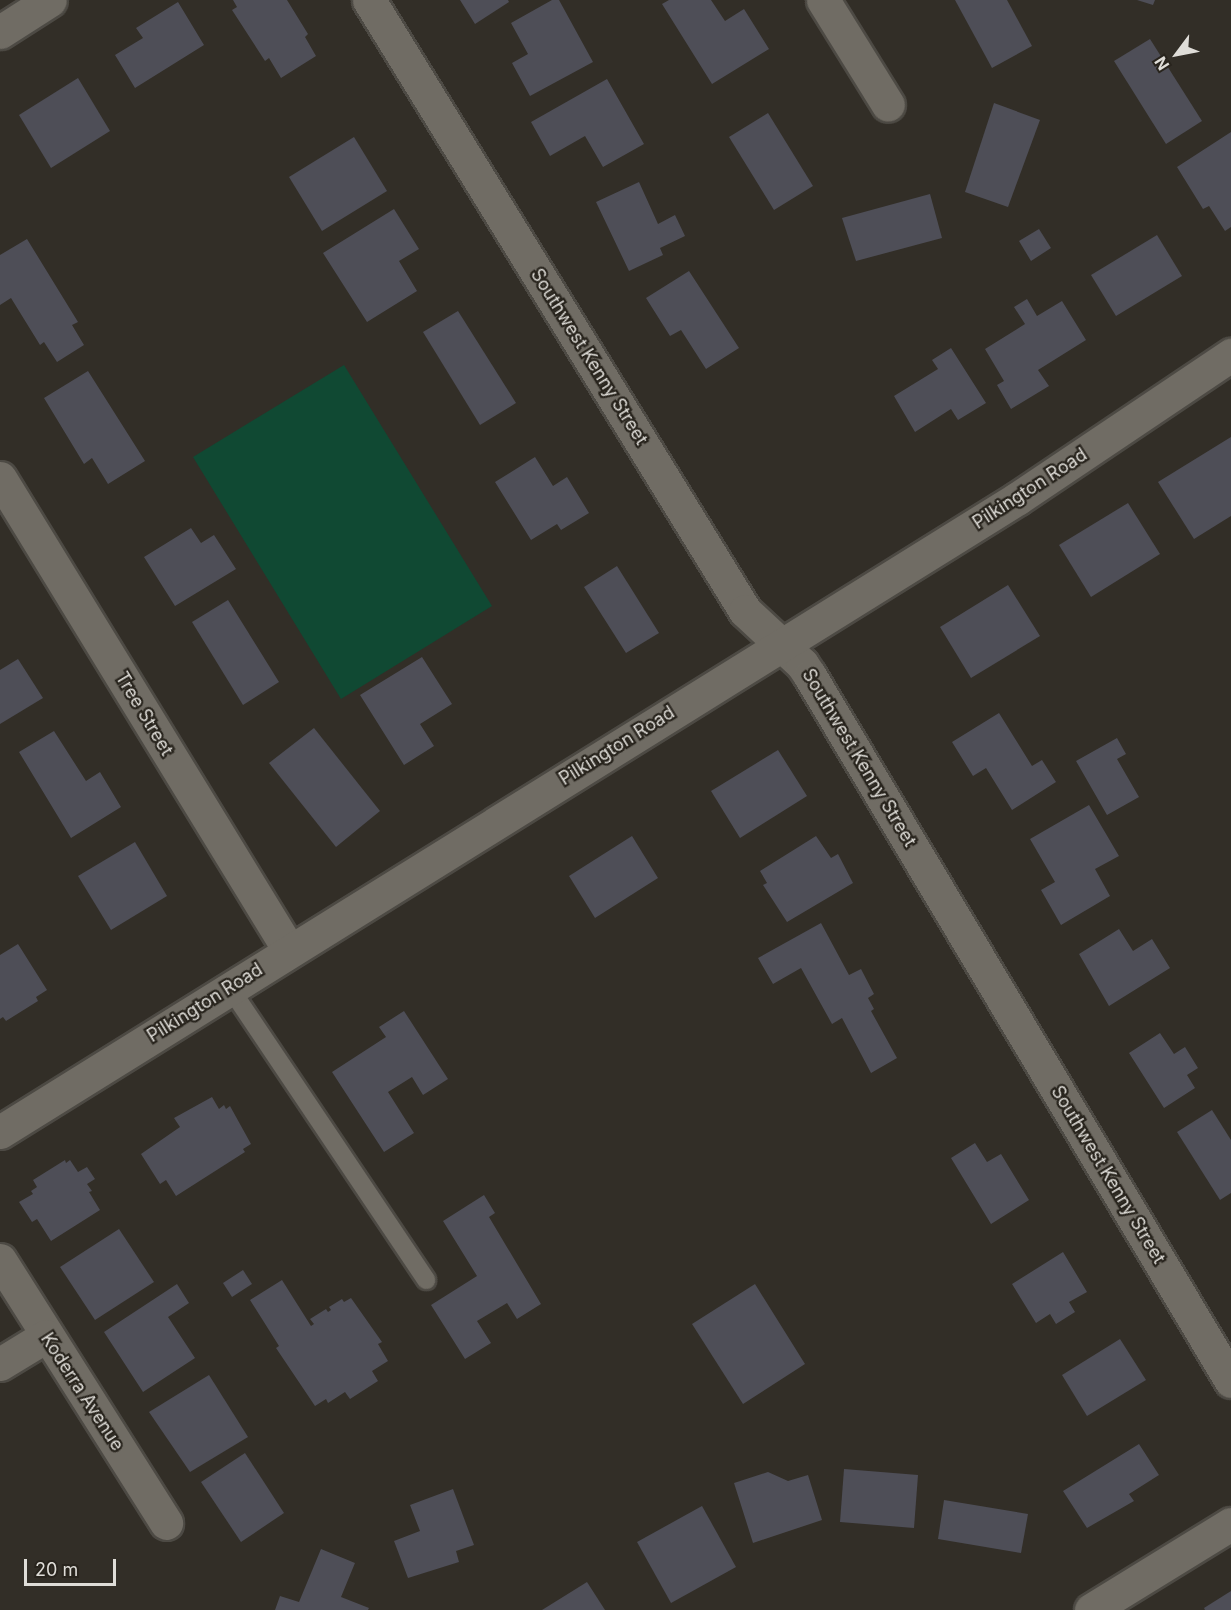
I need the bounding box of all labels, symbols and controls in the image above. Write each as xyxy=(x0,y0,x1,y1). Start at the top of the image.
north arrow xyxy=(1147,24,1207,84)
text: N xyxy=(1150,53,1173,74)
street label: Southwest Kenny Street xyxy=(526,265,652,449)
street label: Pilkington Road xyxy=(969,444,1091,534)
street label: Southwest Kenny Street xyxy=(797,665,921,851)
street label: Tree Street xyxy=(111,668,177,760)
street label: Pilkington Road xyxy=(555,702,679,790)
street label: Pilkington Road xyxy=(143,959,267,1047)
street label: Southwest Kenny Street xyxy=(1046,1082,1170,1268)
street label: Koderra Avenue xyxy=(36,1329,128,1455)
scale bar xyxy=(27,1547,118,1585)
text: 20 m xyxy=(35,1559,78,1580)

